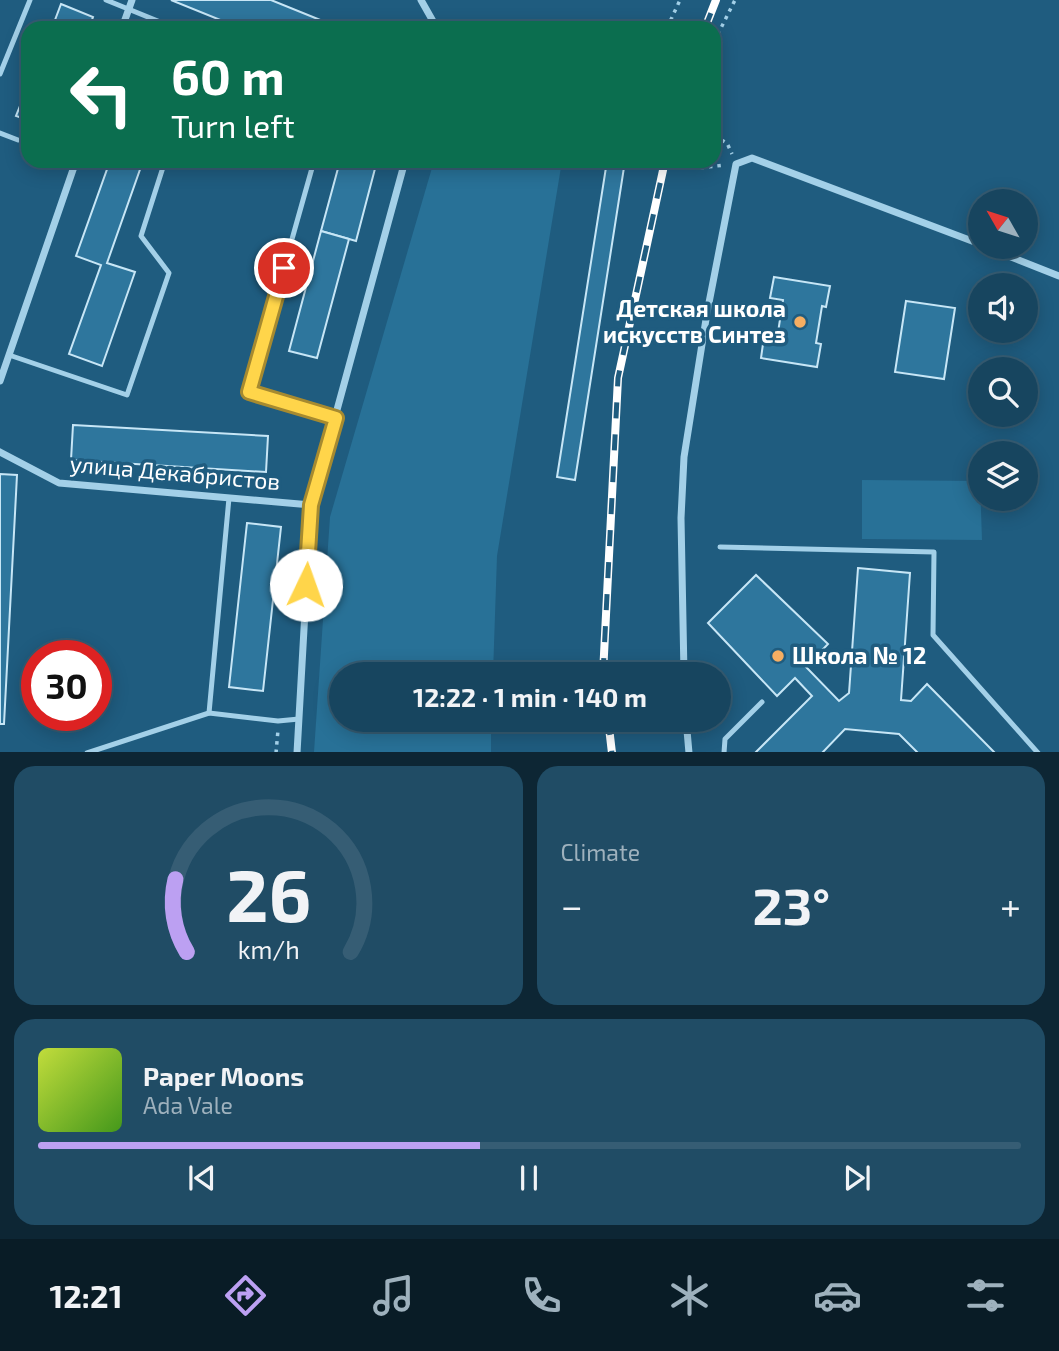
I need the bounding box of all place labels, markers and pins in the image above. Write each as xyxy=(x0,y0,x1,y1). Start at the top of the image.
pin xyxy=(254,238,314,298)
place label: Детская школа искусств Синтез xyxy=(603,294,786,348)
marker: Детская школа искусств Синтез xyxy=(792,314,808,330)
place label: Школа № 12 xyxy=(792,641,926,669)
marker: Школа № 12 xyxy=(770,648,786,664)

